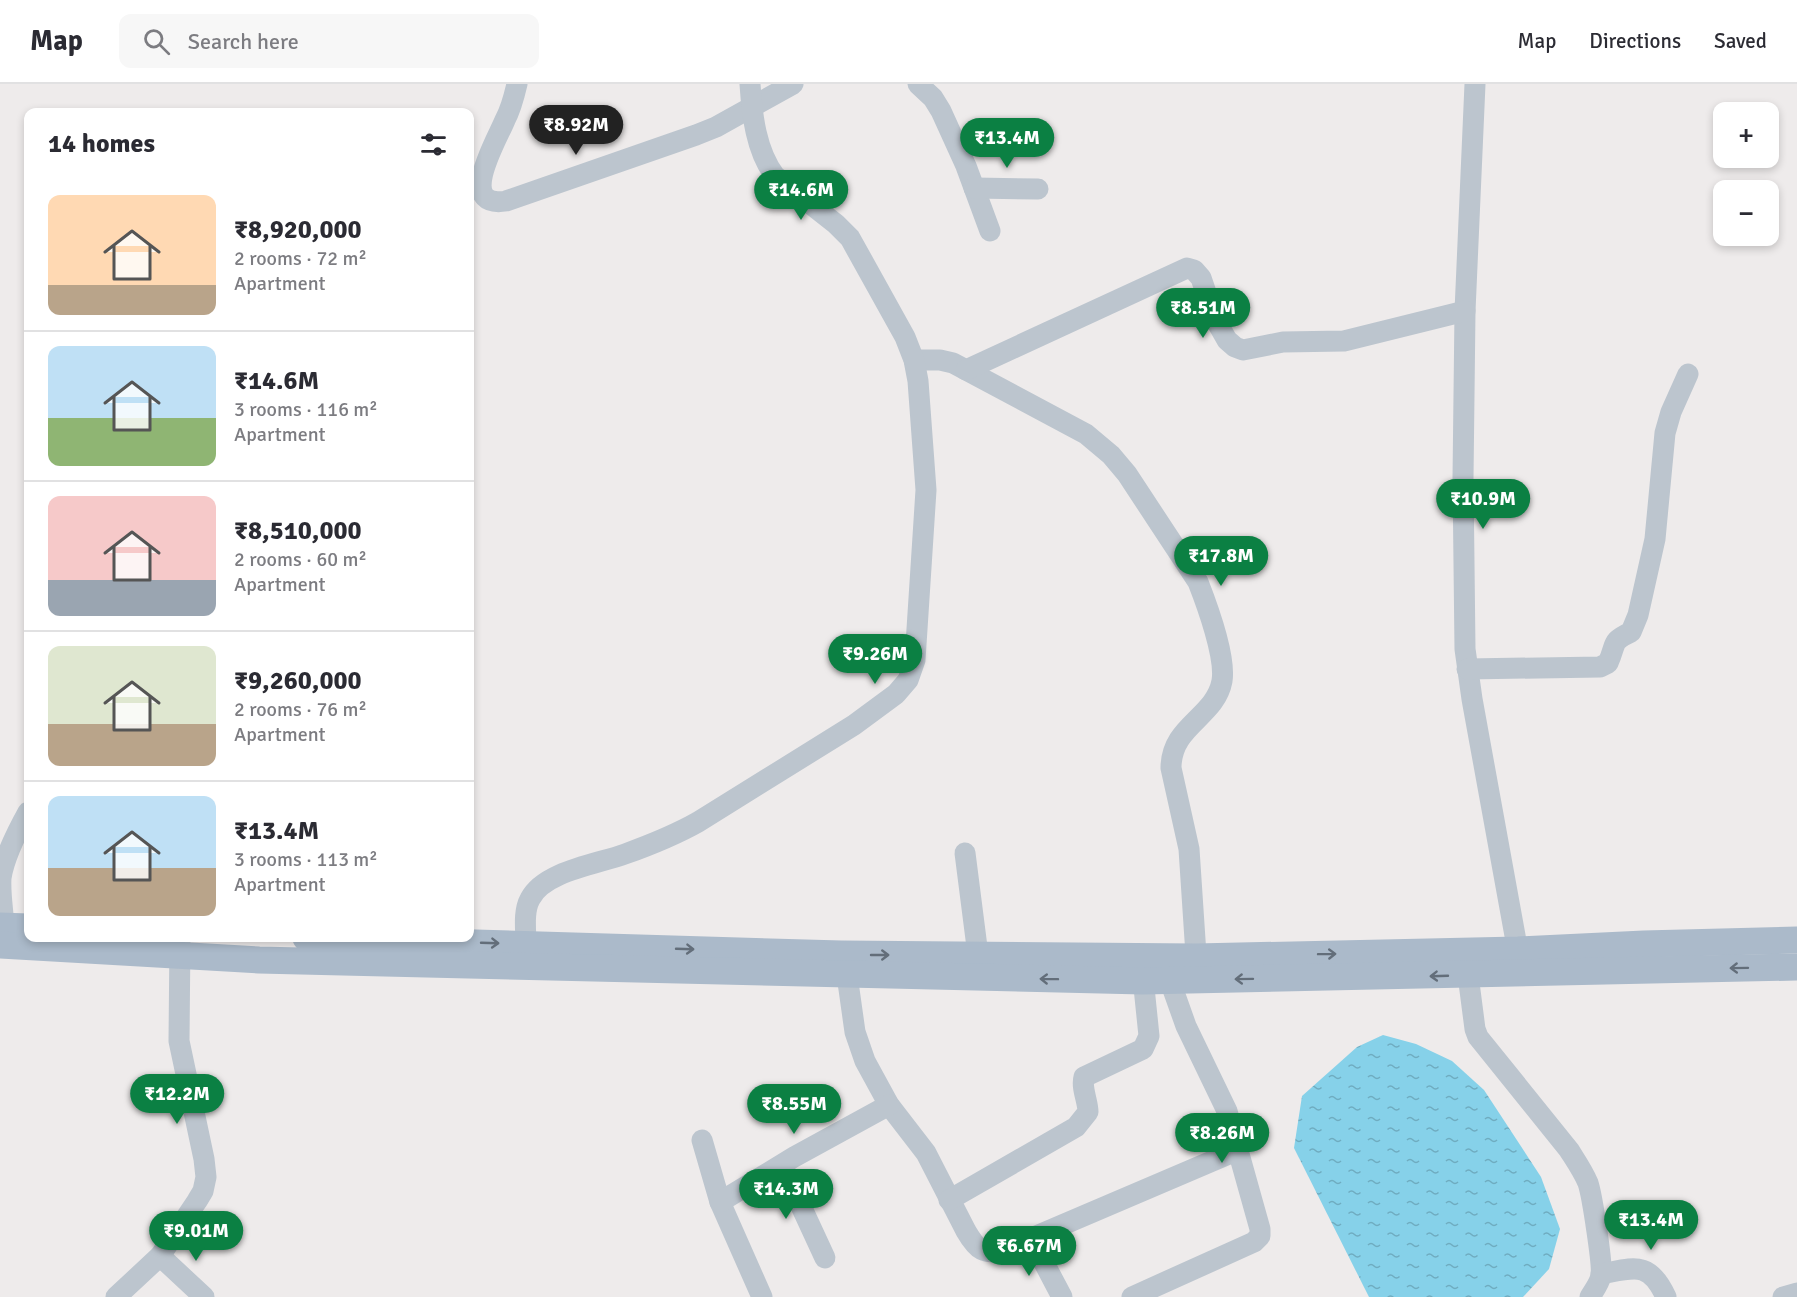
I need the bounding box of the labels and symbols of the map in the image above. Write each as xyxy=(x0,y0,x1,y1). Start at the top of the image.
pin: ₹8.92M xyxy=(527,105,625,156)
pin: ₹13.4M xyxy=(958,118,1056,169)
pin: ₹14.6M xyxy=(752,170,850,221)
pin: ₹8.51M xyxy=(1154,288,1252,339)
pin: ₹10.9M xyxy=(1434,479,1532,530)
pin: ₹17.8M xyxy=(1172,536,1270,587)
pin: ₹9.26M xyxy=(826,634,924,685)
one-way arrow xyxy=(480,938,500,949)
one-way arrow xyxy=(675,943,695,955)
one-way arrow xyxy=(1317,948,1337,960)
one-way arrow xyxy=(870,949,890,961)
one-way arrow xyxy=(1729,962,1749,974)
one-way arrow xyxy=(1429,970,1449,981)
one-way arrow xyxy=(1039,973,1059,985)
one-way arrow xyxy=(1234,973,1254,985)
pin: ₹12.2M xyxy=(128,1074,226,1125)
pin: ₹8.55M xyxy=(745,1084,843,1135)
pin: ₹8.26M xyxy=(1173,1113,1271,1164)
pin: ₹14.3M xyxy=(737,1169,835,1220)
pin: ₹13.4M xyxy=(1602,1200,1700,1251)
pin: ₹9.01M xyxy=(147,1211,245,1262)
pin: ₹6.67M xyxy=(980,1226,1078,1277)

